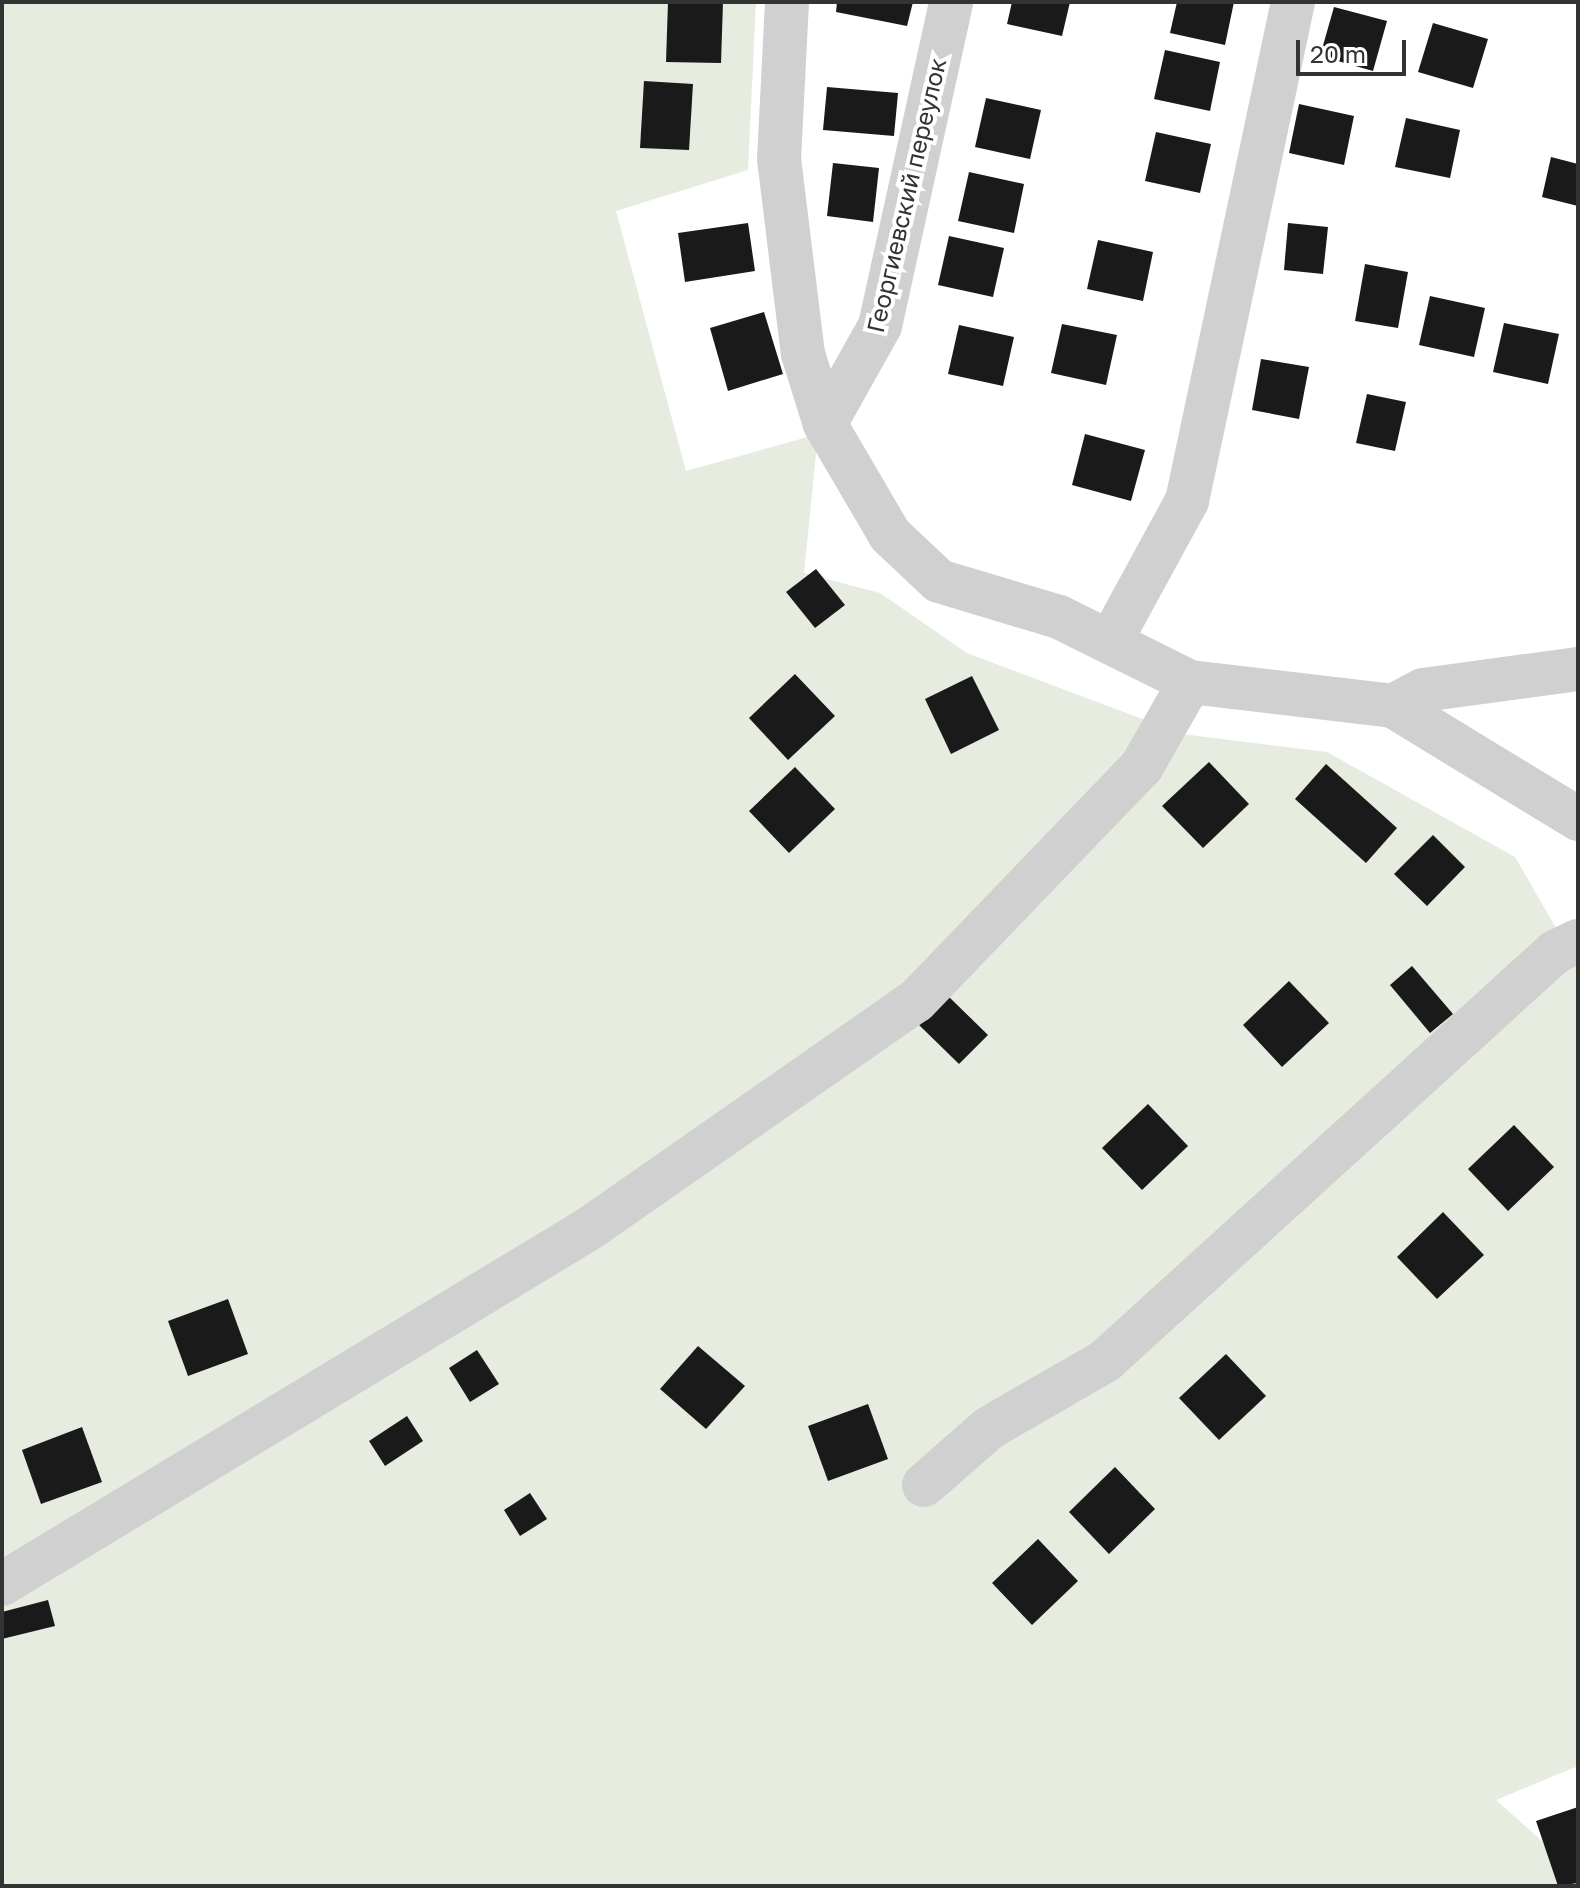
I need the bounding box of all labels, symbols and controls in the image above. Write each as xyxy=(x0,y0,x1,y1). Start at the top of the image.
scale bar xyxy=(1300,24,1410,74)
text: 20 m xyxy=(1310,39,1366,68)
street label: Георгиевский переулок xyxy=(860,55,952,335)

